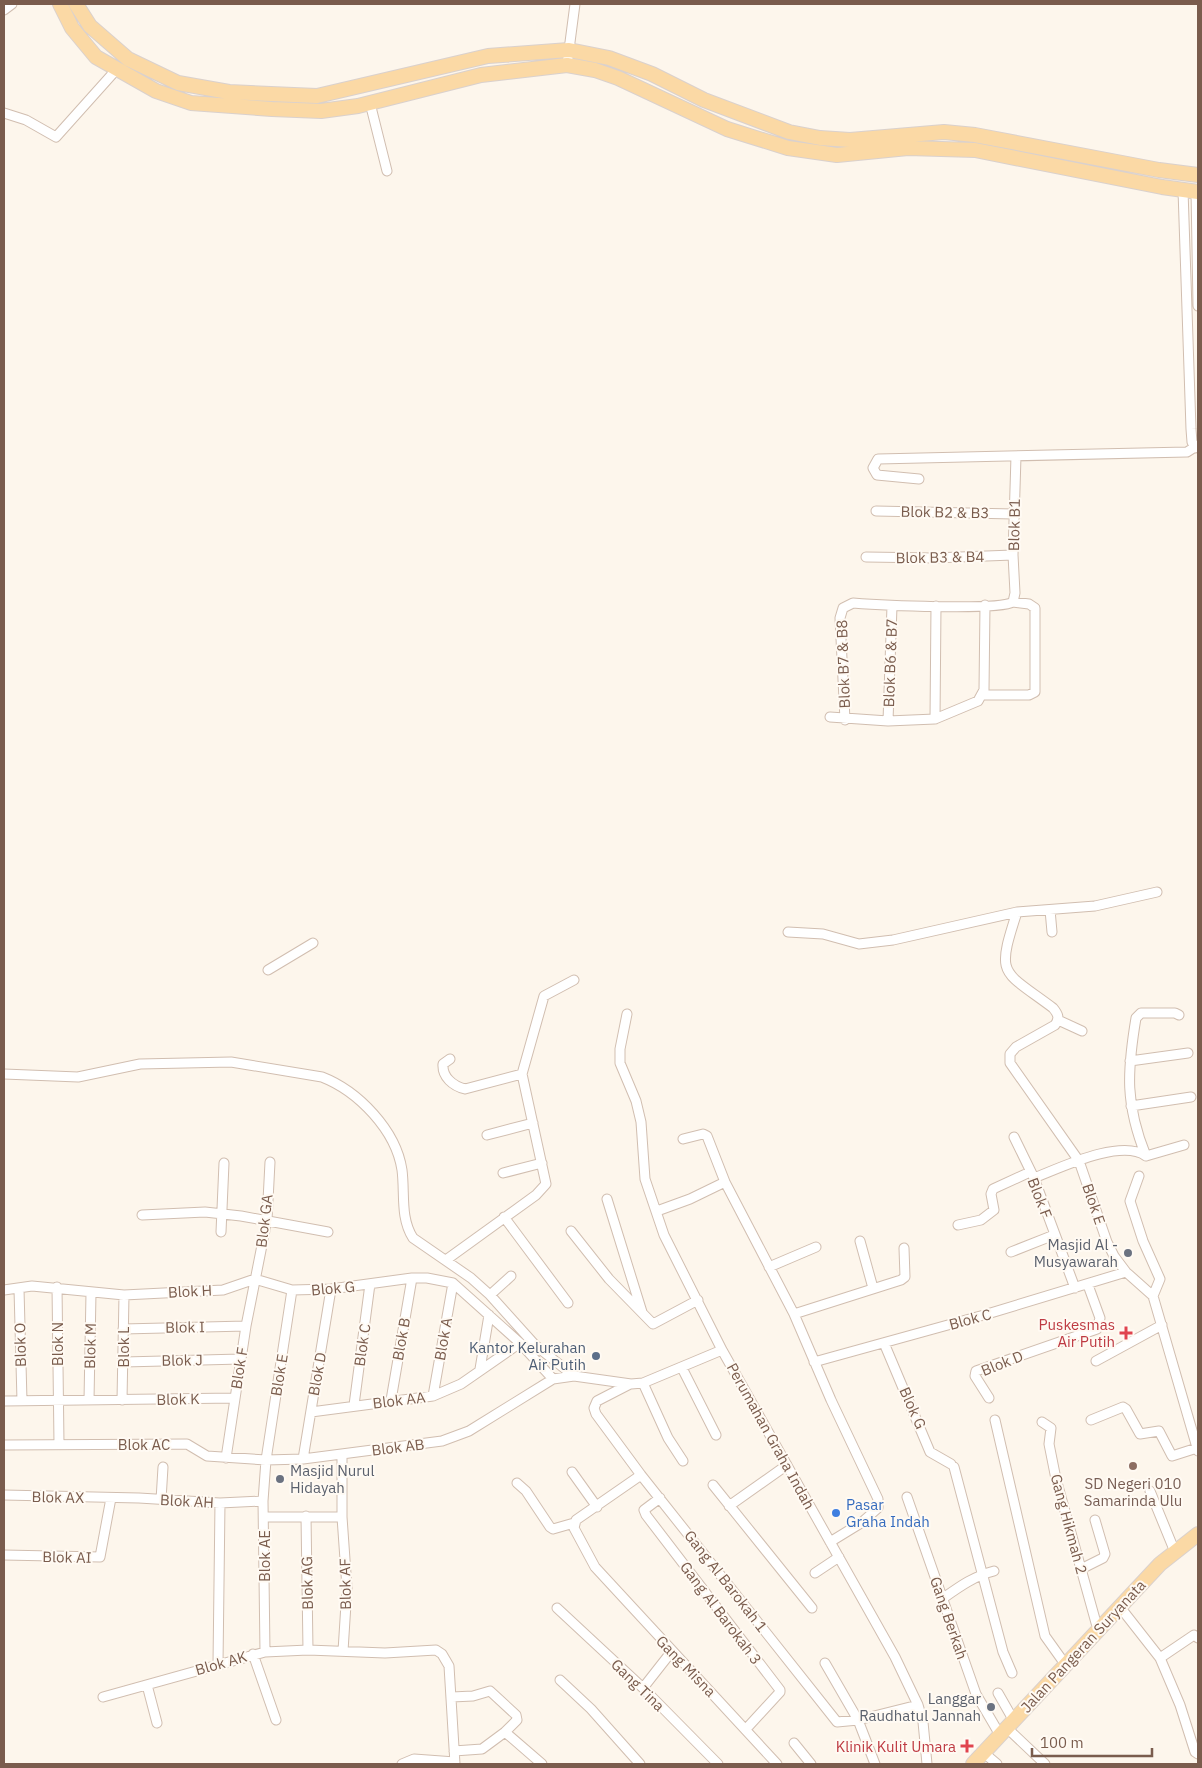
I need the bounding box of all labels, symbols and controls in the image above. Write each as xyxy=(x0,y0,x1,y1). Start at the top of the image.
street label: Blok B1 xyxy=(1004,499,1024,551)
street label: Blok B2 & B3 xyxy=(900,502,990,522)
street label: Blok B3 & B4 xyxy=(895,547,985,567)
street label: Blok B6 & B7 xyxy=(879,618,901,708)
street label: Blok B7 & B8 xyxy=(832,619,854,709)
street label: Blok F xyxy=(1024,1175,1056,1221)
street label: Blok E xyxy=(1078,1181,1110,1227)
street label: Blok GA xyxy=(251,1193,277,1249)
place label: Masjid Al - Musyawarah xyxy=(1034,1235,1118,1271)
marker: Masjid Al - Musyawarah xyxy=(1122,1247,1134,1259)
street label: Blok G xyxy=(310,1277,356,1299)
street label: Blok H xyxy=(167,1280,213,1302)
street label: Blok C xyxy=(947,1304,993,1334)
place label: Puskesmas Air Putih xyxy=(1038,1315,1115,1351)
street label: Blok B xyxy=(388,1316,414,1362)
street label: Blok A xyxy=(430,1316,456,1362)
street label: Blok I xyxy=(165,1317,205,1337)
street label: Blok N xyxy=(48,1322,67,1366)
street label: Blok C xyxy=(350,1322,374,1368)
street label: Blok O xyxy=(10,1323,30,1367)
street label: Blok M xyxy=(80,1323,100,1369)
street label: Blok L xyxy=(114,1326,133,1368)
marker: Puskesmas Air Putih xyxy=(1119,1326,1133,1340)
place label: Kantor Kelurahan Air Putih xyxy=(469,1338,586,1374)
street label: Blok F xyxy=(226,1346,252,1390)
street label: Blok D xyxy=(978,1346,1026,1380)
street label: Blok J xyxy=(161,1350,203,1370)
marker: Kantor Kelurahan Air Putih xyxy=(590,1350,602,1362)
street label: Blok D xyxy=(304,1351,330,1397)
street label: Blok E xyxy=(266,1353,292,1397)
street label: Perumahan Graha Indah xyxy=(723,1359,819,1513)
street label: Blok G xyxy=(895,1384,931,1432)
street label: Blok AA xyxy=(371,1387,427,1413)
street label: Blok K xyxy=(156,1389,200,1409)
street label: Blok AB xyxy=(370,1434,426,1460)
street label: Blok AC xyxy=(118,1435,170,1454)
marker: SD Negeri 010 Samarinda Ulu xyxy=(1127,1460,1139,1472)
place label: Masjid Nurul Hidayah xyxy=(290,1461,374,1497)
street label: Gang Hikmah 2 xyxy=(1047,1472,1091,1576)
marker: Masjid Nurul Hidayah xyxy=(274,1473,286,1485)
place label: SD Negeri 010 Samarinda Ulu xyxy=(1084,1474,1182,1510)
street label: Blok AX xyxy=(32,1487,84,1507)
street label: Blok AH xyxy=(160,1490,214,1512)
place label: Pasar Graha Indah xyxy=(846,1495,930,1531)
marker: Pasar Graha Indah xyxy=(830,1507,842,1519)
street label: Gang Al Barokah 1 xyxy=(680,1526,772,1636)
street label: Blok AE xyxy=(255,1530,274,1582)
street label: Blok AI xyxy=(42,1547,92,1567)
street label: Blok AG xyxy=(297,1556,317,1610)
street label: Blok AF xyxy=(335,1558,355,1610)
street label: Gang Al Barokah 3 xyxy=(676,1558,766,1668)
street label: Gang Berkah xyxy=(926,1574,972,1662)
street label: Jalan Pangeran Suryanata xyxy=(1016,1576,1150,1716)
street label: Gang Misna xyxy=(652,1631,720,1701)
street label: Blok AK xyxy=(193,1646,249,1679)
street label: Gang Tina xyxy=(607,1655,669,1715)
place label: Langgar Raudhatul Jannah xyxy=(859,1689,981,1725)
marker: Langgar Raudhatul Jannah xyxy=(985,1701,997,1713)
scale bar xyxy=(1032,1726,1152,1758)
text: 100 m xyxy=(1040,1733,1084,1752)
place label: Klinik Kulit Umara xyxy=(836,1737,956,1756)
marker: Klinik Kulit Umara xyxy=(960,1739,974,1753)

